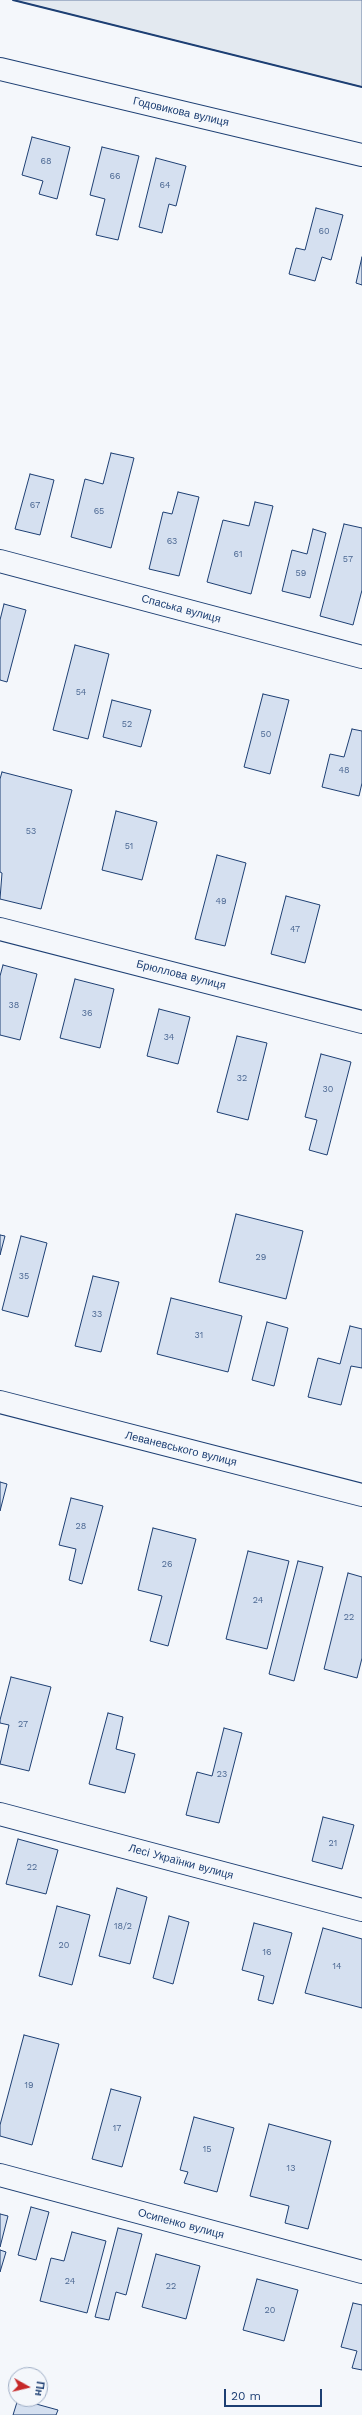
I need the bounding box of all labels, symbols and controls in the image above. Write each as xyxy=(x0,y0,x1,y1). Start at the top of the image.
street label: Годовикова вулиця xyxy=(132,95,230,129)
house number: 68 xyxy=(40,156,52,166)
house number: 66 xyxy=(110,171,120,181)
house number: 64 xyxy=(160,180,170,190)
house number: 60 xyxy=(318,226,330,236)
house number: 67 xyxy=(30,500,40,510)
house number: 65 xyxy=(94,506,104,516)
house number: 63 xyxy=(167,536,177,546)
house number: 61 xyxy=(234,549,242,559)
house number: 57 xyxy=(343,554,353,564)
house number: 59 xyxy=(296,568,306,578)
street label: Спаська вулиця xyxy=(140,592,222,626)
house number: 54 xyxy=(76,687,86,697)
house number: 52 xyxy=(122,719,132,729)
house number: 50 xyxy=(261,729,271,739)
house number: 48 xyxy=(338,765,350,775)
house number: 53 xyxy=(26,826,36,836)
house number: 51 xyxy=(125,841,133,851)
house number: 49 xyxy=(215,896,227,906)
house number: 47 xyxy=(290,924,300,934)
street label: Брюллова вулиця xyxy=(135,958,227,992)
house number: 38 xyxy=(9,1000,19,1010)
house number: 36 xyxy=(82,1008,92,1018)
house number: 34 xyxy=(164,1032,174,1042)
house number: 32 xyxy=(237,1073,247,1083)
house number: 30 xyxy=(323,1084,333,1094)
house number: 29 xyxy=(256,1252,266,1262)
house number: 35 xyxy=(19,1271,29,1281)
house number: 33 xyxy=(92,1309,102,1319)
house number: 31 xyxy=(195,1330,203,1340)
street label: Леваневського вулиця xyxy=(124,1429,238,1469)
house number: 28 xyxy=(76,1521,86,1531)
house number: 26 xyxy=(162,1559,172,1569)
house number: 24 xyxy=(253,1595,263,1605)
house number: 22 xyxy=(344,1612,354,1622)
house number: 27 xyxy=(18,1719,28,1729)
house number: 23 xyxy=(217,1769,227,1779)
house number: 21 xyxy=(329,1838,337,1848)
street label: Лесі Українки вулиця xyxy=(127,1842,235,1882)
house number: 22 xyxy=(27,1862,37,1872)
house number: 18/2 xyxy=(114,1921,132,1931)
house number: 20 xyxy=(59,1940,69,1950)
house number: 16 xyxy=(263,1947,271,1957)
house number: 14 xyxy=(332,1961,342,1971)
house number: 19 xyxy=(24,2080,34,2090)
house number: 17 xyxy=(113,2123,121,2133)
house number: 15 xyxy=(203,2144,211,2154)
house number: 13 xyxy=(287,2163,295,2173)
street label: Осипенко вулиця xyxy=(136,2206,226,2242)
house number: 24 xyxy=(65,2276,75,2286)
house number: 22 xyxy=(166,2281,176,2291)
house number: 20 xyxy=(265,2305,275,2315)
north arrow xyxy=(8,2367,48,2407)
text: Пн xyxy=(32,2380,47,2397)
scale bar xyxy=(226,2381,324,2407)
text: 20 m xyxy=(231,2389,261,2403)

